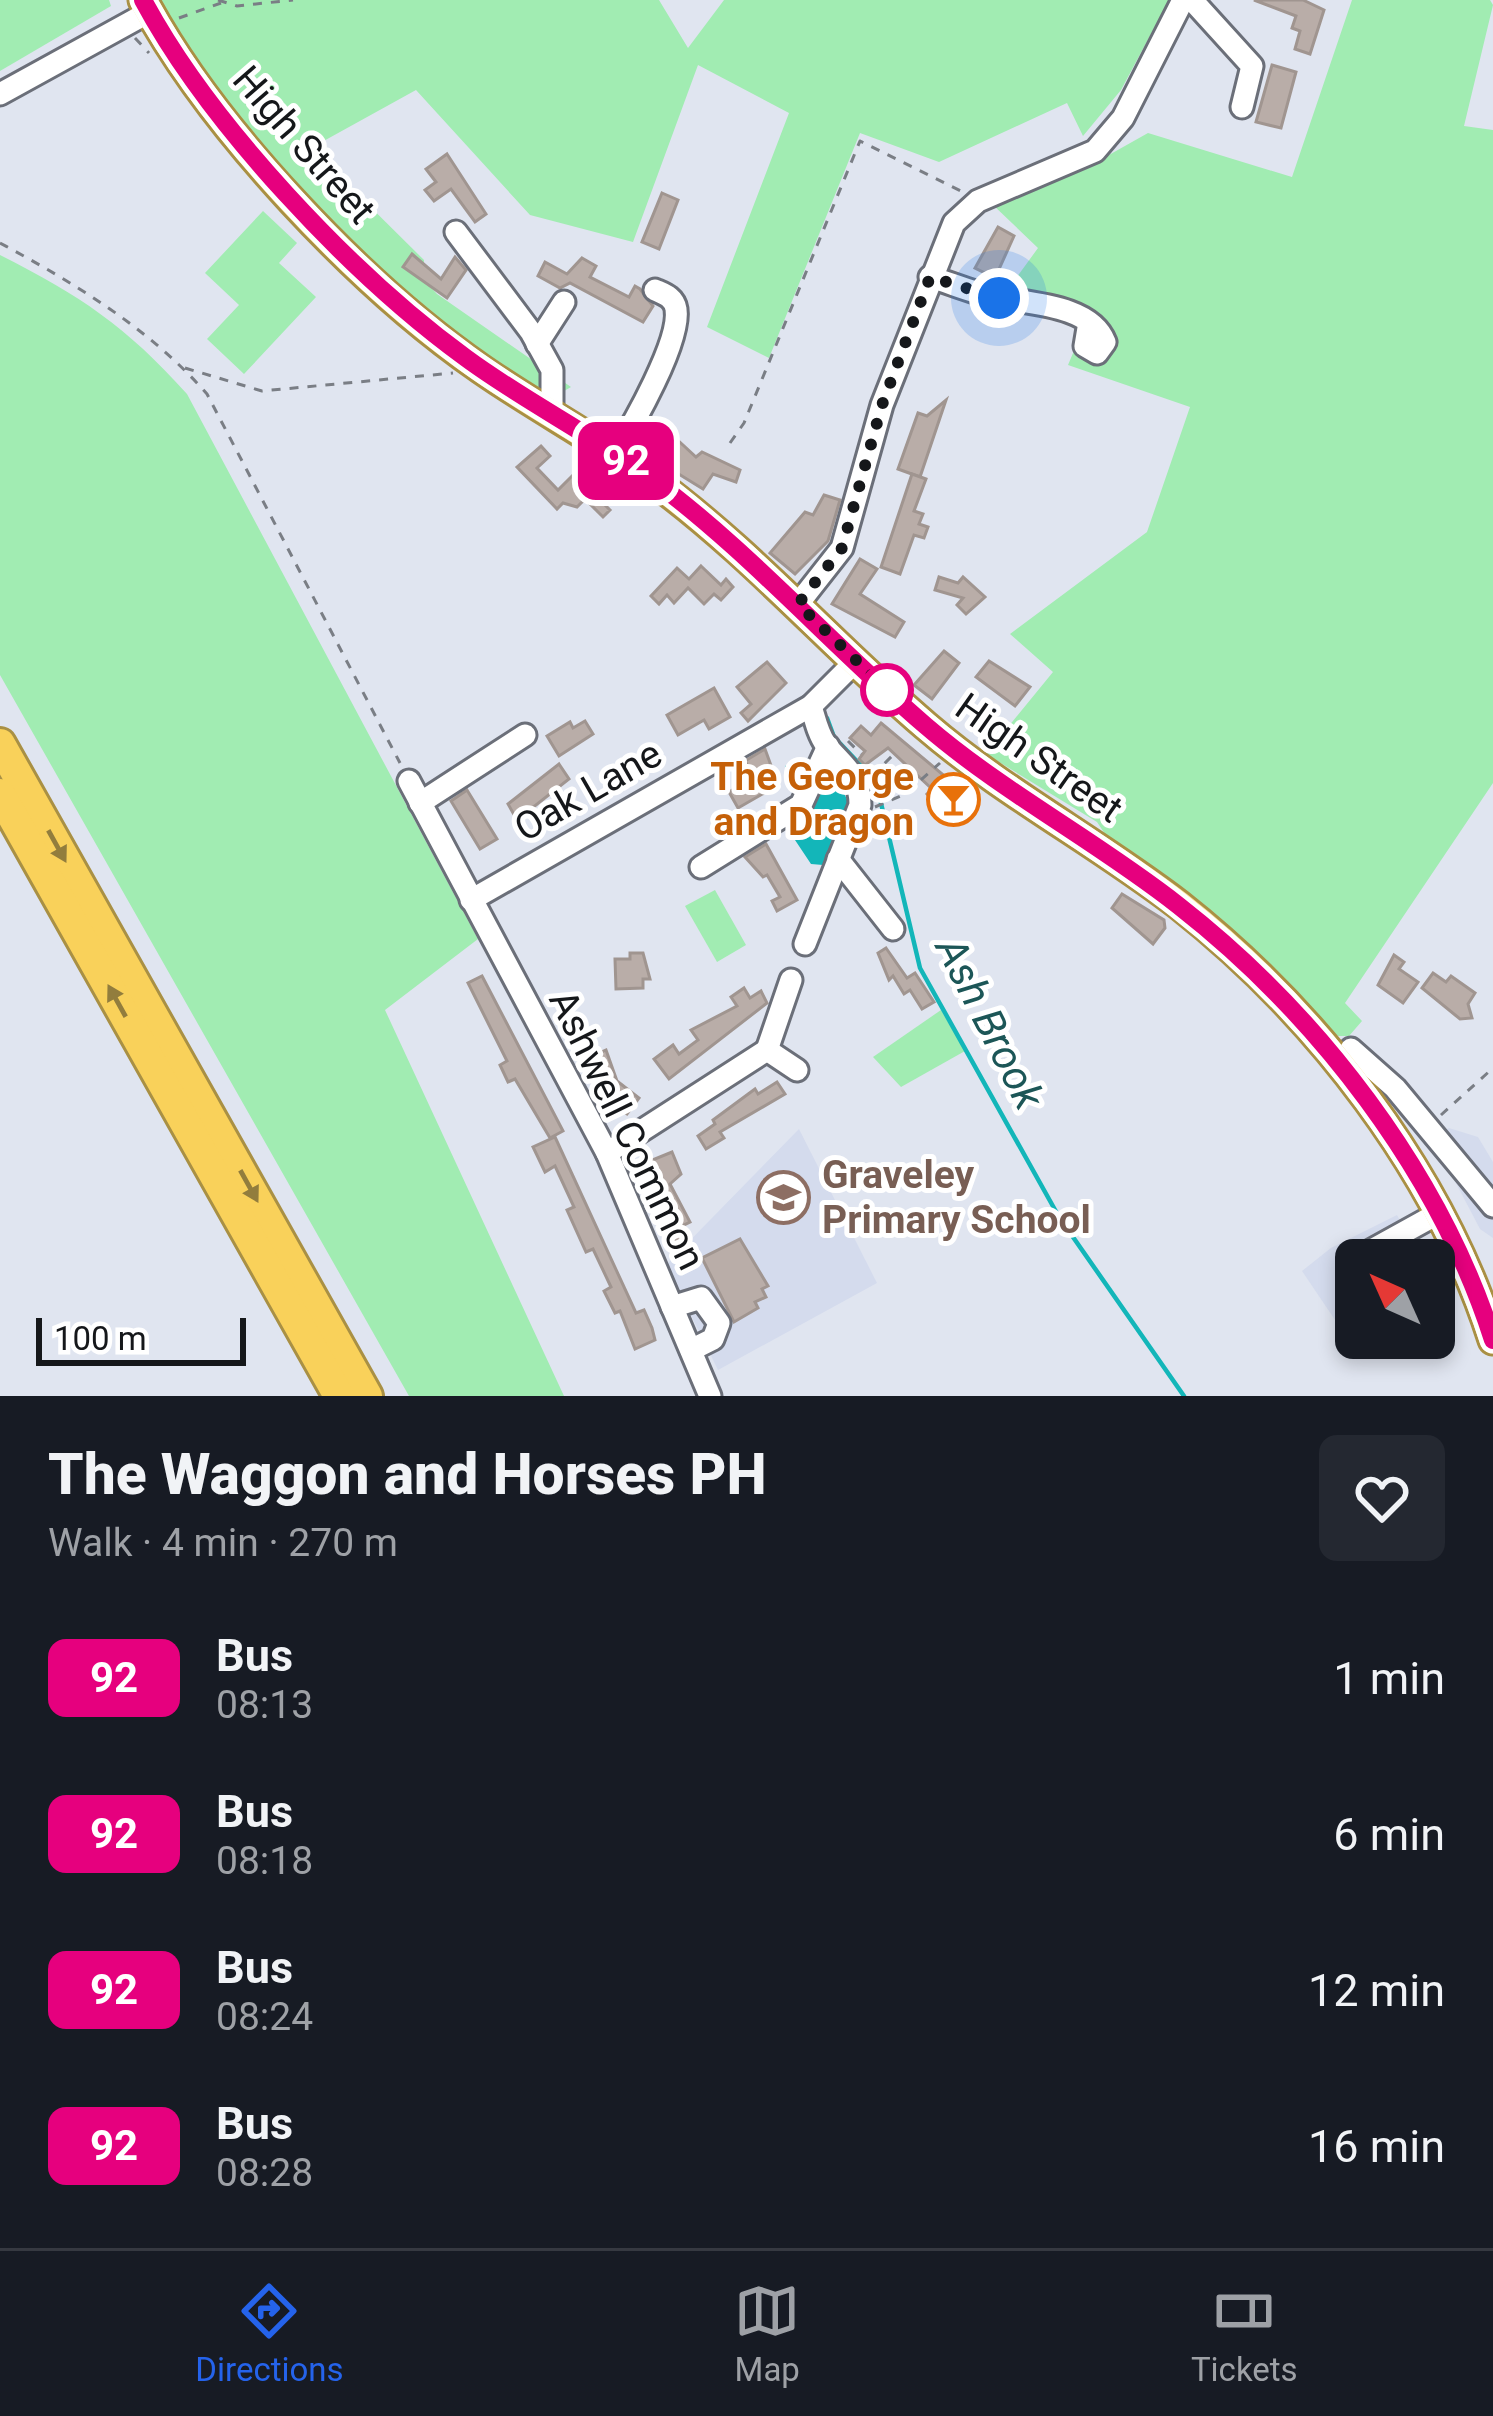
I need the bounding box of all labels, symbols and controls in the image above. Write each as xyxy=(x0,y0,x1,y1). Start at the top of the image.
street label: High Street xyxy=(223,57,385,233)
your location xyxy=(969,268,1029,328)
line badge: 92 xyxy=(572,422,680,500)
text: 92 xyxy=(602,436,650,485)
unlabelled marker xyxy=(862,665,912,715)
street label: High Street xyxy=(947,684,1131,832)
street label: Oak Lane xyxy=(506,731,670,851)
place label: The George and Dragon xyxy=(710,754,914,845)
bar icon: The George and Dragon xyxy=(925,771,981,827)
one-way arrow xyxy=(46,829,67,864)
water label: Ash Brook xyxy=(925,927,1055,1118)
street label: Ashwell Common xyxy=(539,983,715,1277)
one-way arrow xyxy=(107,984,128,1018)
place label: Graveley Primary School xyxy=(822,1152,1091,1243)
one-way arrow xyxy=(238,1169,259,1203)
school or university icon: Graveley Primary School xyxy=(755,1169,811,1225)
north arrow xyxy=(1335,1239,1455,1359)
map controls xyxy=(1335,1239,1455,1359)
scale bar xyxy=(36,1312,246,1365)
text: 100 m xyxy=(54,1319,147,1358)
button: heart xyxy=(1319,1435,1445,1561)
text: The Waggon and Horses PH xyxy=(48,1441,767,1508)
text: Walk · 4 min · 270 m xyxy=(48,1520,398,1566)
text: Bus xyxy=(216,1629,293,1682)
text: 1 min xyxy=(1333,1652,1445,1705)
text: 92 xyxy=(90,1653,138,1702)
text: 08:13 xyxy=(216,1682,313,1728)
text: Bus xyxy=(216,1785,293,1838)
text: 6 min xyxy=(1333,1808,1445,1861)
text: 92 xyxy=(90,1809,138,1858)
text: 08:18 xyxy=(216,1838,313,1884)
text: Bus xyxy=(216,1941,293,1994)
text: 12 min xyxy=(1308,1964,1445,2017)
text: 92 xyxy=(90,1965,138,2014)
text: 08:24 xyxy=(216,1994,313,2040)
text: Bus xyxy=(216,2097,293,2150)
text: 16 min xyxy=(1308,2120,1445,2173)
text: 92 xyxy=(90,2121,138,2170)
text: 08:28 xyxy=(216,2150,313,2196)
tab: Directions xyxy=(195,2278,344,2389)
tab: Map xyxy=(734,2278,800,2389)
tab: Tickets xyxy=(1191,2278,1298,2389)

